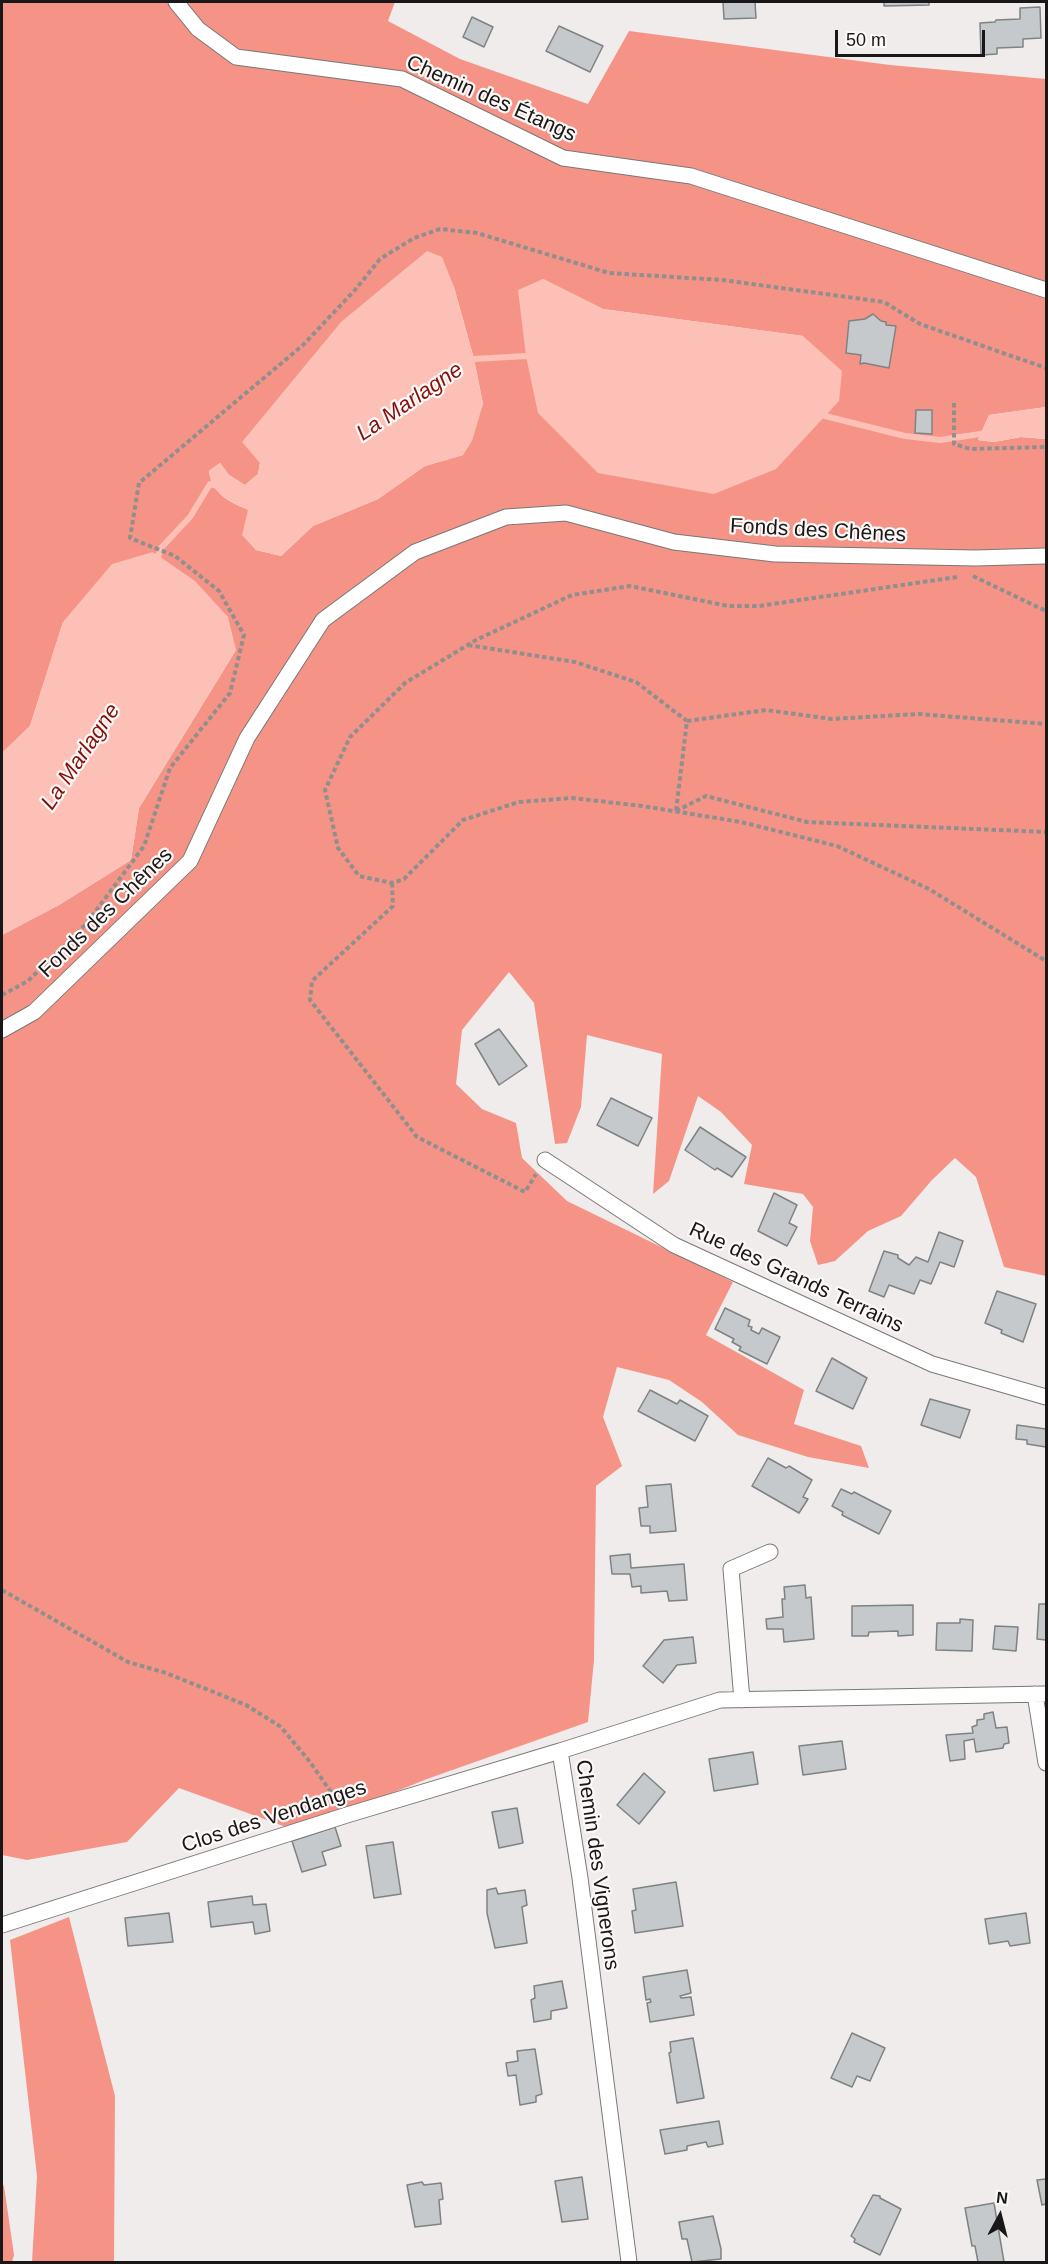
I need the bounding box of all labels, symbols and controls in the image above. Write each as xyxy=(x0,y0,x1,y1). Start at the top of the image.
scale bar xyxy=(838,18,988,56)
text: 50 m xyxy=(846,30,886,50)
street label: Chemin des Étangs xyxy=(402,50,580,148)
water label: La Marlagne xyxy=(352,357,468,447)
street label: Fonds des Chênes xyxy=(729,514,907,548)
water label: La Marlagne xyxy=(36,699,126,815)
street label: Fonds des Chênes xyxy=(34,843,178,983)
street label: Rue des Grands Terrains xyxy=(685,1217,907,1339)
street label: Chemin des Vignerons xyxy=(570,1758,624,1972)
street label: Clos des Vendanges xyxy=(179,1775,369,1859)
north arrow xyxy=(970,2186,1030,2246)
text: N xyxy=(995,2188,1009,2207)

